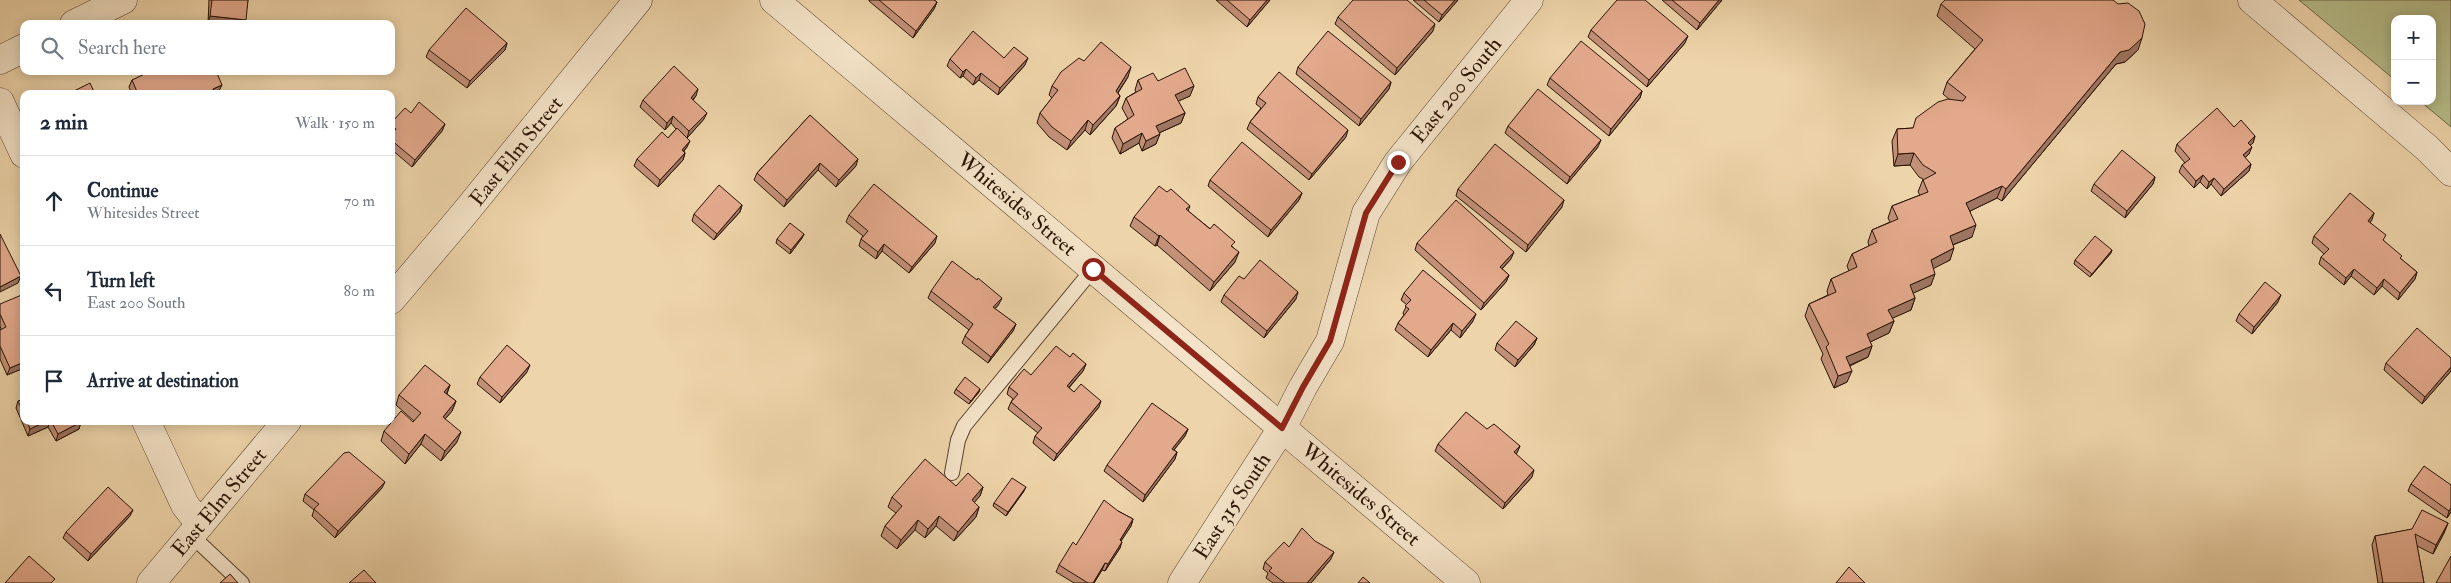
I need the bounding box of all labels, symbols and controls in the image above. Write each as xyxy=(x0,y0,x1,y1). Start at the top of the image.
map controls xyxy=(2391,15,2436,105)
button: + xyxy=(2391,15,2436,60)
search box xyxy=(20,20,395,75)
street label: East 200 South xyxy=(1405,32,1508,149)
icon: search xyxy=(38,34,66,62)
text: Search here xyxy=(78,36,166,60)
button: − xyxy=(2391,60,2436,105)
street label: East Elm Street xyxy=(464,91,569,212)
text: 2 min xyxy=(40,109,88,136)
text: Walk · 150 m xyxy=(295,113,375,133)
street label: Whitesides Street xyxy=(951,146,1082,262)
route end xyxy=(1387,151,1410,174)
text: Continue xyxy=(87,179,158,203)
icon: ahead xyxy=(40,187,68,215)
text: 70 m xyxy=(344,191,375,211)
text: Whitesides Street xyxy=(87,203,200,223)
route start xyxy=(1082,258,1105,281)
text: Turn left xyxy=(87,269,155,293)
icon: left xyxy=(40,277,68,305)
text: 80 m xyxy=(344,281,375,301)
text: East 200 South xyxy=(87,293,185,313)
icon: arrive xyxy=(40,367,68,395)
text: Arrive at destination xyxy=(87,369,239,393)
street label: Whitesides Street xyxy=(1295,436,1426,552)
street label: East Elm Street xyxy=(166,442,273,562)
street label: East 315 South xyxy=(1188,448,1277,565)

